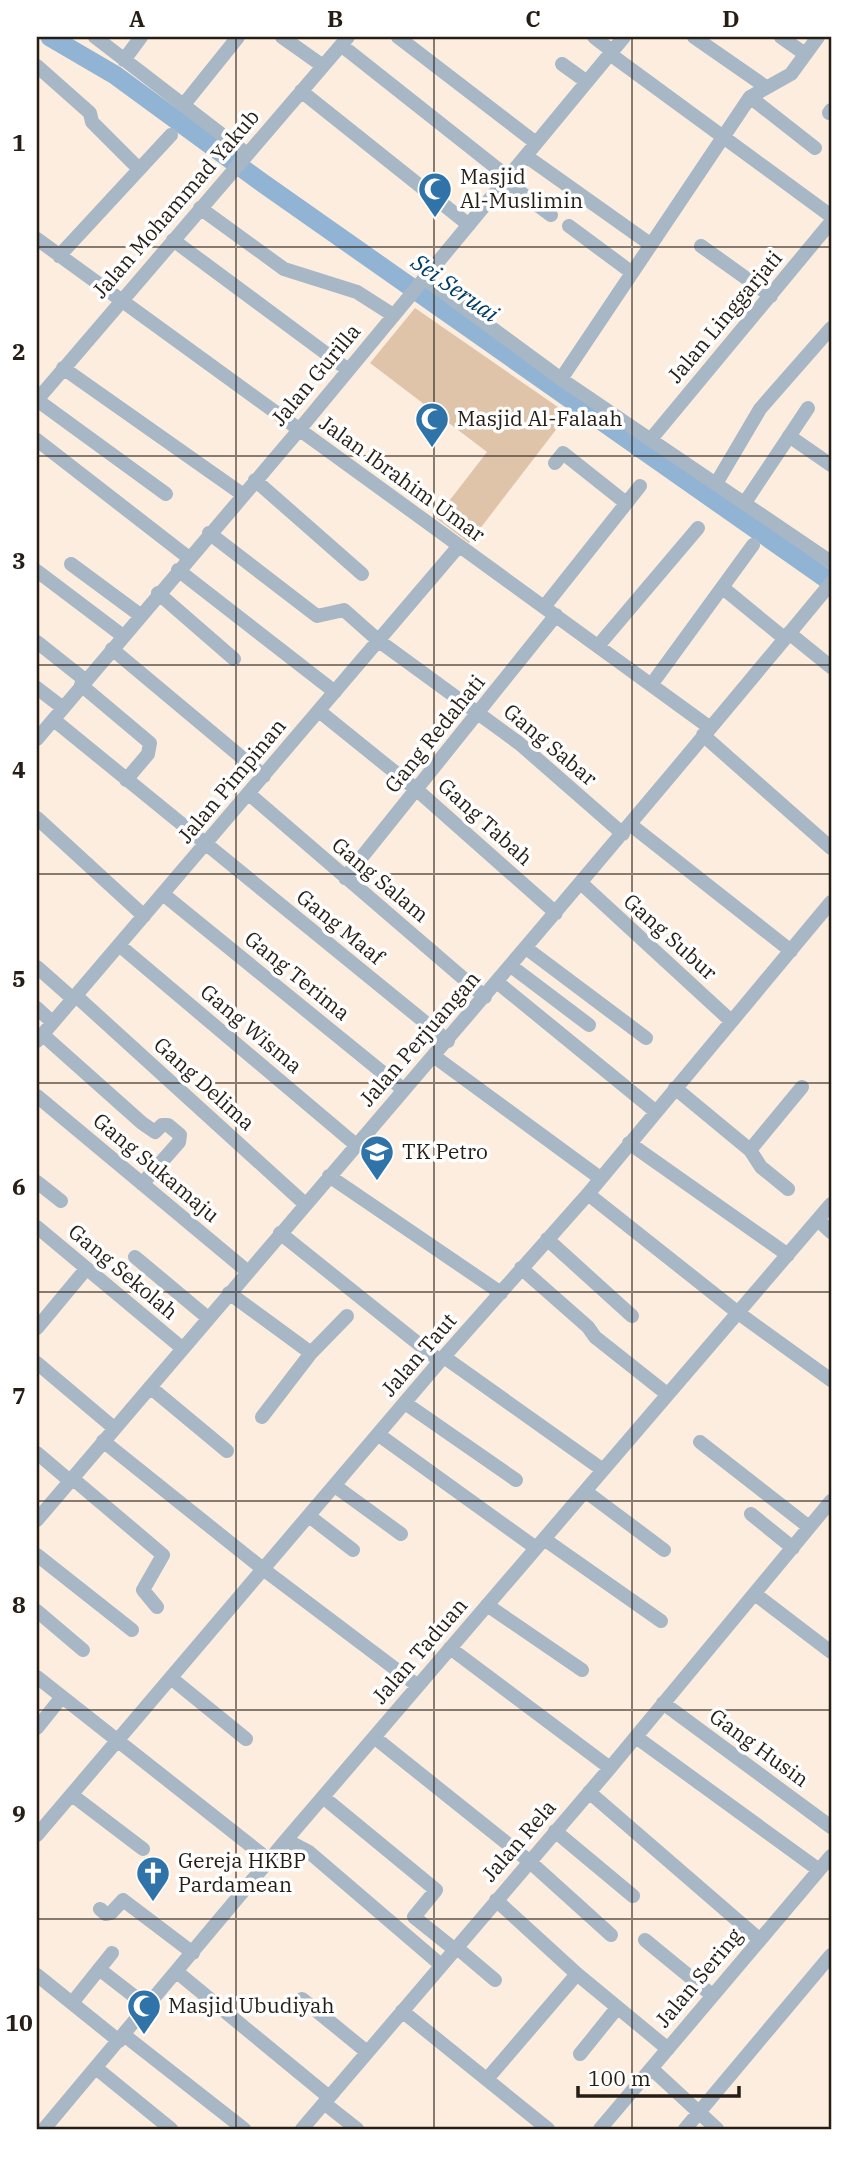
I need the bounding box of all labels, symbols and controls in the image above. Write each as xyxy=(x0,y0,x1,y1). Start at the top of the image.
text: A xyxy=(129,3,145,33)
text: B xyxy=(327,3,343,33)
text: C xyxy=(525,3,541,33)
text: D xyxy=(722,3,740,33)
street label: Jalan Mohammad Yakub xyxy=(85,103,265,304)
text: 1 xyxy=(12,127,26,157)
place label: Masjid Al-Muslimin xyxy=(460,162,583,214)
mosque icon: Masjid Al-Muslimin xyxy=(416,170,454,219)
street label: Jalan Linggarjati xyxy=(661,244,788,388)
water label: Sei Seruai xyxy=(405,246,505,328)
street label: Jalan Gurilla xyxy=(264,317,366,431)
text: 2 xyxy=(12,336,26,366)
mosque icon: Masjid Al-Falaah xyxy=(413,400,451,449)
place label: Masjid Al-Falaah xyxy=(457,404,623,432)
street label: Jalan Ibrahim Umar xyxy=(314,409,492,548)
text: 3 xyxy=(12,545,26,575)
street label: Gang Redahati xyxy=(378,668,491,798)
street label: Gang Sabar xyxy=(498,697,604,792)
street label: Jalan Pimpinan xyxy=(171,712,292,849)
text: 4 xyxy=(12,754,26,784)
street label: Gang Tabah xyxy=(432,771,539,871)
street label: Gang Salam xyxy=(326,831,435,928)
street label: Gang Maaf xyxy=(291,882,392,971)
street label: Gang Subur xyxy=(618,887,724,986)
street label: Gang Terima xyxy=(239,924,356,1026)
text: 5 xyxy=(12,963,26,993)
street label: Jalan Perjuangan xyxy=(353,965,486,1112)
street label: Gang Wisma xyxy=(195,977,308,1079)
street label: Gang Delima xyxy=(148,1030,261,1136)
street label: Gang Sukamaju xyxy=(88,1106,226,1228)
school or university icon: TK Petro xyxy=(358,1133,396,1182)
place label: TK Petro xyxy=(402,1137,488,1165)
text: 6 xyxy=(12,1171,26,1201)
street label: Gang Sekolah xyxy=(63,1217,184,1325)
street label: Jalan Taut xyxy=(374,1307,462,1402)
text: 7 xyxy=(12,1380,26,1410)
text: 8 xyxy=(12,1589,26,1619)
street label: Jalan Taduan xyxy=(365,1591,473,1709)
street label: Gang Husin xyxy=(704,1702,815,1793)
street label: Jalan Rela xyxy=(475,1793,562,1887)
text: 9 xyxy=(12,1798,26,1828)
place label: Gereja HKBP Pardamean xyxy=(178,1846,306,1898)
church icon: Gereja HKBP Pardamean xyxy=(134,1854,172,1903)
street label: Jalan Sering xyxy=(648,1921,748,2033)
mosque icon: Masjid Ubudiyah xyxy=(125,1987,163,2036)
place label: Masjid Ubudiyah xyxy=(168,1991,335,2019)
text: 10 xyxy=(5,2007,33,2037)
scale bar xyxy=(578,2054,738,2098)
text: 100 m xyxy=(588,2064,651,2092)

